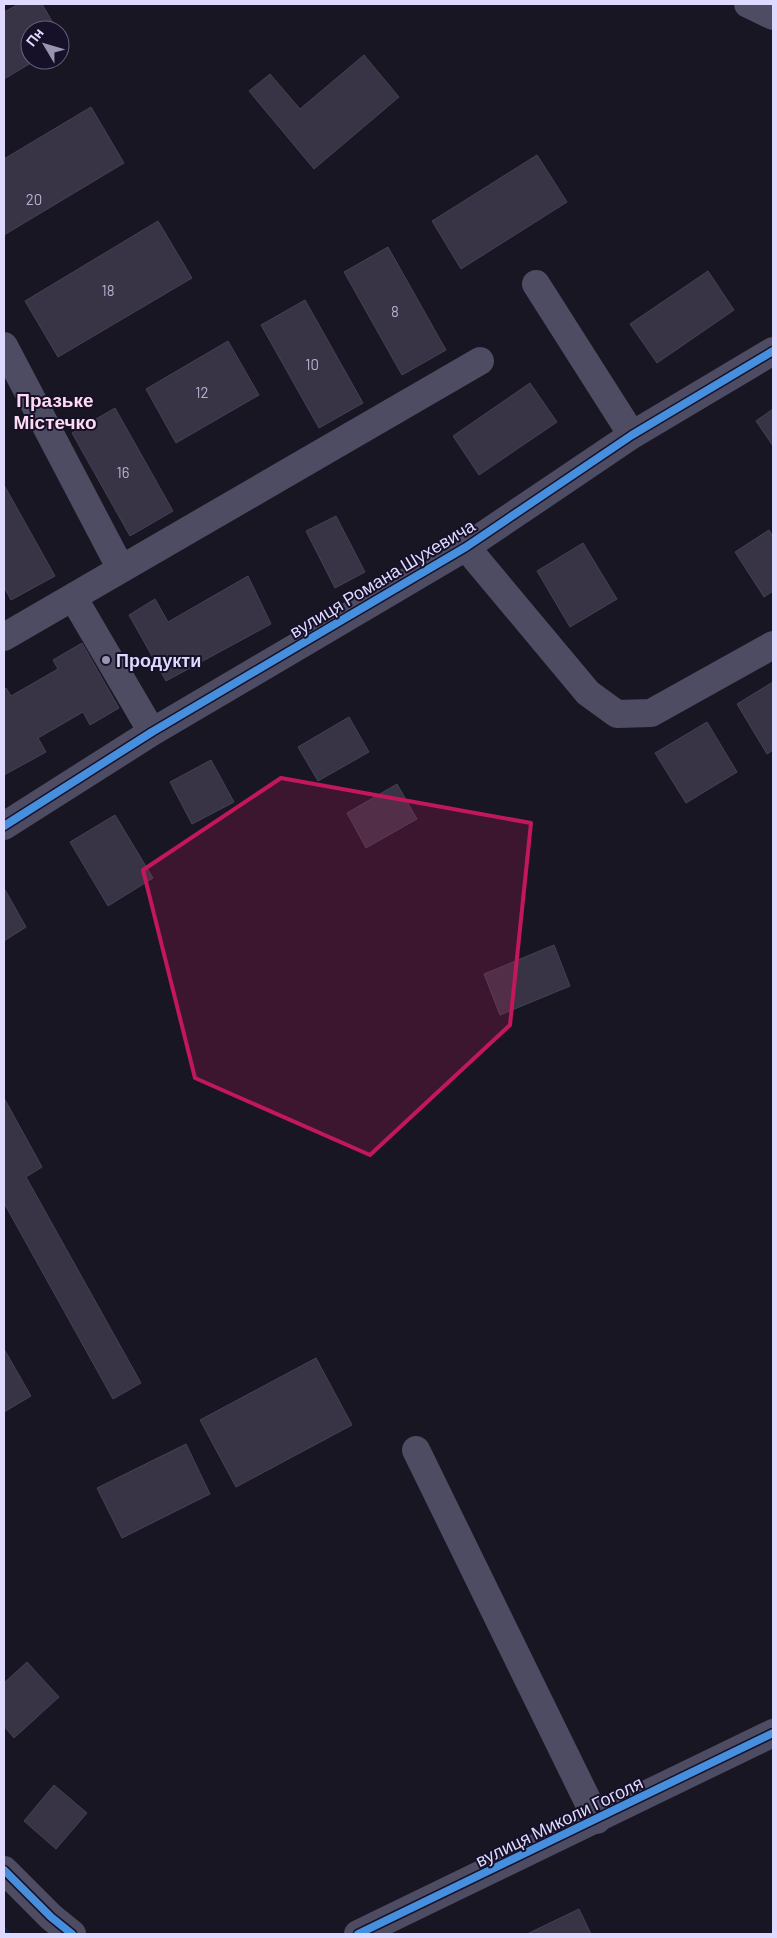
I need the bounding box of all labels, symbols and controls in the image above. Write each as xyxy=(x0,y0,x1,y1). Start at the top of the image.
north arrow xyxy=(20,20,70,70)
text: Пн xyxy=(22,24,47,49)
house number: 20 xyxy=(26,190,42,208)
house number: 18 xyxy=(101,281,115,299)
house number: 8 xyxy=(391,302,399,320)
house number: 10 xyxy=(305,355,319,373)
house number: 12 xyxy=(195,383,209,401)
district label: Празьке Містечко xyxy=(14,388,96,433)
house number: 16 xyxy=(117,463,129,481)
street label: вулиця Романа Шухевича xyxy=(285,513,480,642)
place label: Продукти xyxy=(116,649,201,671)
marker: Продукти xyxy=(100,654,112,666)
street label: вулиця Миколи Гоголя xyxy=(472,1771,646,1871)

